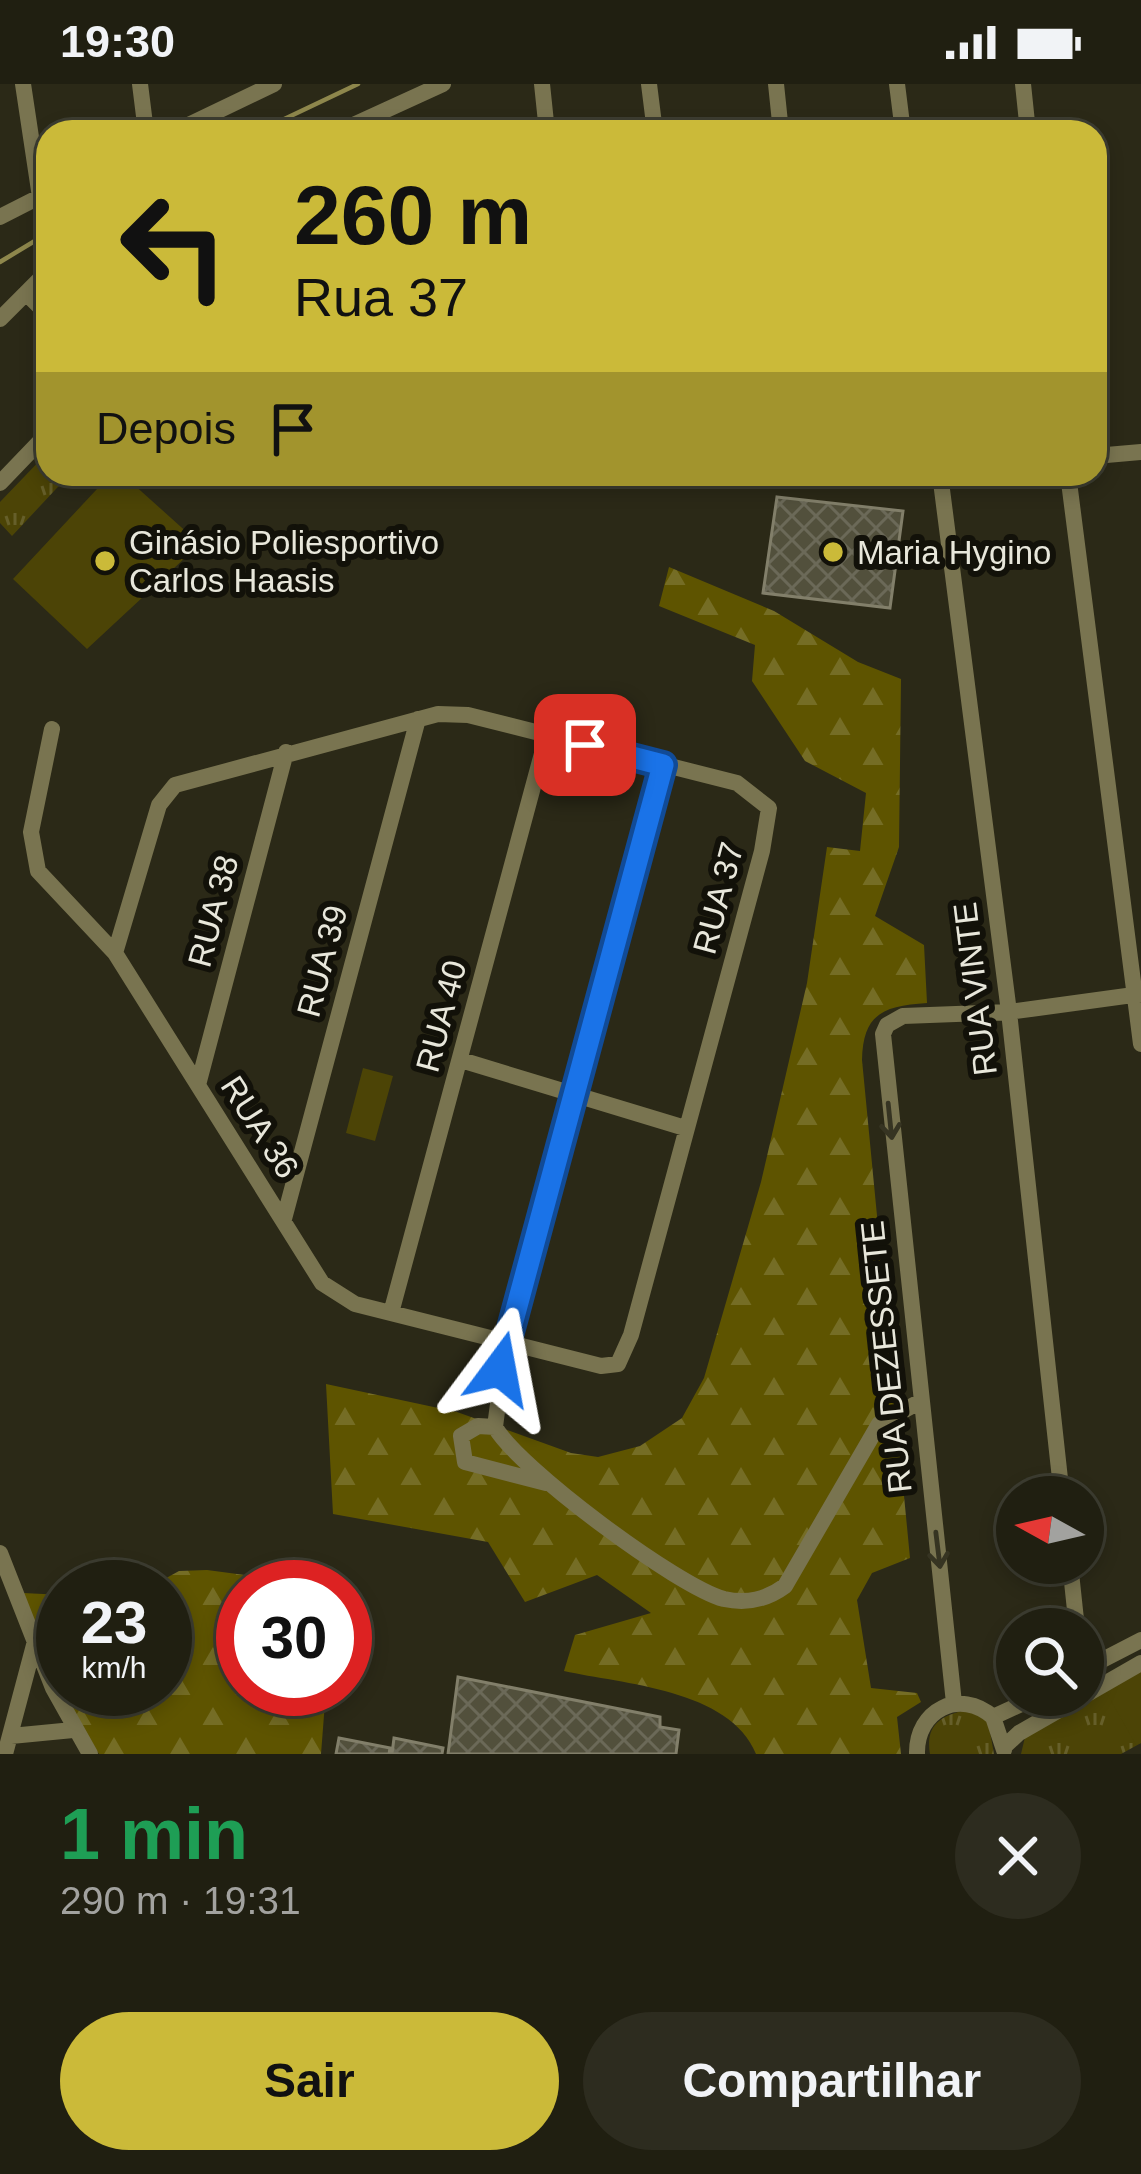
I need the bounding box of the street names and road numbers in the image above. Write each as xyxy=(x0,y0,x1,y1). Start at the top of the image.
street label: RUA 37 xyxy=(685,838,751,958)
street label: RUA 38 xyxy=(180,851,246,971)
street label: RUA VINTE xyxy=(946,900,1004,1078)
street label: RUA 39 xyxy=(289,901,355,1021)
street label: RUA 40 xyxy=(408,956,474,1076)
street label: RUA 36 xyxy=(214,1069,306,1185)
street label: RUA DEZESSETE xyxy=(853,1219,919,1495)

